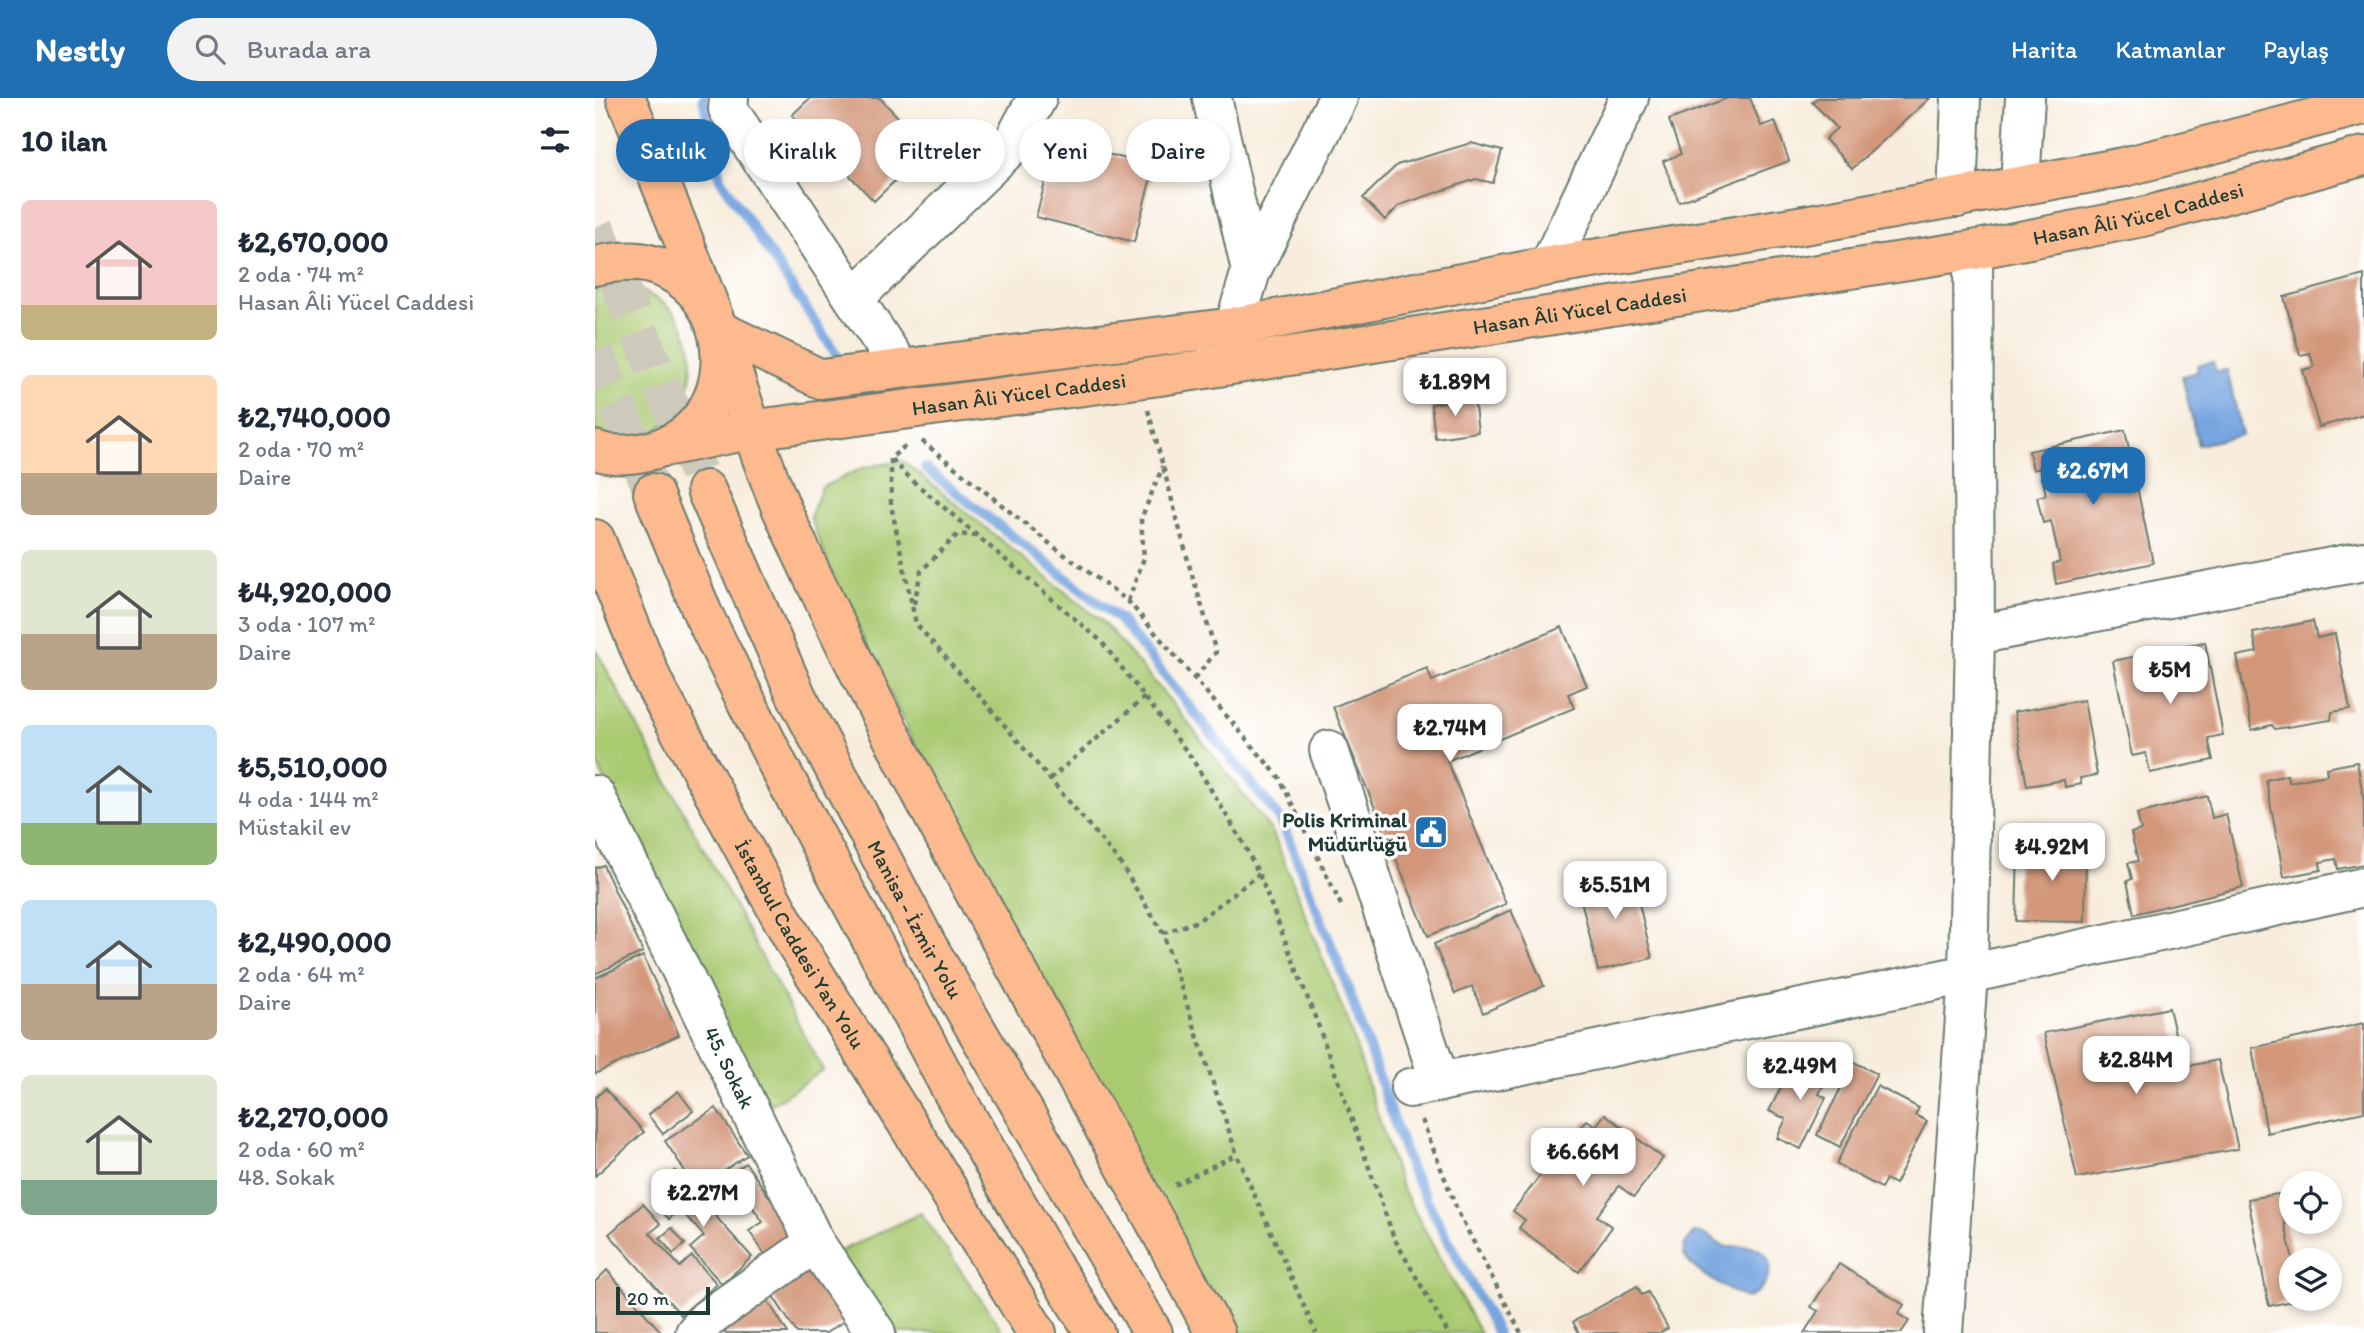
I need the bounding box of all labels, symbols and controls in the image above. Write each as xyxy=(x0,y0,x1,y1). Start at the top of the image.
search box xyxy=(167,18,657,81)
text: Nestly xyxy=(35,30,125,69)
icon: search xyxy=(191,30,229,68)
text: Burada ara xyxy=(247,33,371,65)
text: Harita xyxy=(2011,35,2077,64)
text: Katmanlar xyxy=(2115,35,2225,64)
text: Paylaş xyxy=(2263,35,2329,64)
chip: Satılık xyxy=(616,119,730,182)
chip: Kiralık xyxy=(744,119,861,182)
chip: Filtreler xyxy=(875,119,1005,182)
chip: Yeni xyxy=(1019,119,1112,182)
chip: Daire xyxy=(1126,119,1230,182)
icon: filters xyxy=(536,121,574,159)
text: 10 ilan xyxy=(21,122,107,159)
street label: Hasan Âli Yücel Caddesi xyxy=(2031,177,2246,250)
text: ₺2,670,000 xyxy=(238,223,389,260)
icon: home xyxy=(77,228,161,312)
text: 2 oda · 74 m² xyxy=(238,260,364,288)
street label: Hasan Âli Yücel Caddesi xyxy=(1471,282,1688,339)
text: Hasan Âli Yücel Caddesi xyxy=(238,288,474,316)
pin: ₺1.89M xyxy=(1398,358,1512,418)
text: ₺1.89M xyxy=(1419,367,1491,395)
street label: Hasan Âli Yücel Caddesi xyxy=(910,368,1128,421)
text: ₺2,740,000 xyxy=(238,398,391,435)
icon: home xyxy=(77,403,161,487)
text: 2 oda · 70 m² xyxy=(238,435,364,463)
pin: ₺2.67M xyxy=(2036,448,2150,507)
text: ₺2.67M xyxy=(2057,456,2129,484)
text: Daire xyxy=(238,463,291,491)
text: ₺4,920,000 xyxy=(238,573,392,610)
icon: home xyxy=(77,578,161,662)
text: 3 oda · 107 m² xyxy=(238,610,375,638)
text: Daire xyxy=(238,638,291,666)
pin: ₺5M xyxy=(2136,646,2204,706)
text: ₺5M xyxy=(2149,655,2191,683)
pin: ₺2.74M xyxy=(1393,704,1507,764)
text: ₺2.74M xyxy=(1413,713,1487,741)
text: ₺5,510,000 xyxy=(238,748,388,785)
icon: home xyxy=(77,753,161,837)
text: 4 oda · 144 m² xyxy=(238,785,379,813)
place label: Polis Kriminal Müdürlüğü xyxy=(1282,807,1408,857)
text: Müstakil ev xyxy=(238,813,351,841)
public building icon: Polis Kriminal Müdürlüğü xyxy=(1412,813,1450,851)
pin: ₺4.92M xyxy=(1995,824,2109,883)
text: ₺4.92M xyxy=(2015,832,2089,860)
street label: İstanbul Caddesi Yan Yolu xyxy=(730,835,871,1053)
street label: Manisa - İzmir Yolu xyxy=(862,836,969,1003)
pin: ₺5.51M xyxy=(1558,862,1672,921)
text: ₺5.51M xyxy=(1580,870,1650,898)
text: ₺2,490,000 xyxy=(238,923,392,960)
icon: home xyxy=(77,928,161,1012)
text: 2 oda · 64 m² xyxy=(238,960,365,988)
text: Daire xyxy=(238,988,291,1016)
street label: 45. Sokak xyxy=(699,1023,760,1113)
pin: ₺2.84M xyxy=(2079,1037,2193,1096)
pin: ₺2.49M xyxy=(1743,1042,1857,1102)
text: ₺2.84M xyxy=(2099,1045,2173,1073)
text: ₺2.49M xyxy=(1763,1051,1837,1079)
text: ₺2,270,000 xyxy=(238,1098,389,1135)
icon: home xyxy=(77,1103,161,1187)
pin: ₺6.66M xyxy=(1526,1128,1640,1188)
text: 2 oda · 60 m² xyxy=(238,1135,365,1163)
text: ₺6.66M xyxy=(1547,1137,1619,1165)
text: 48. Sokak xyxy=(238,1163,335,1191)
pin: ₺2.27M xyxy=(646,1170,760,1229)
map controls xyxy=(2279,1171,2342,1311)
button: locate xyxy=(2279,1171,2342,1234)
text: ₺2.27M xyxy=(667,1178,739,1206)
button: layers xyxy=(2279,1248,2342,1311)
scale bar xyxy=(616,1284,711,1316)
text: 20 m xyxy=(627,1287,669,1310)

